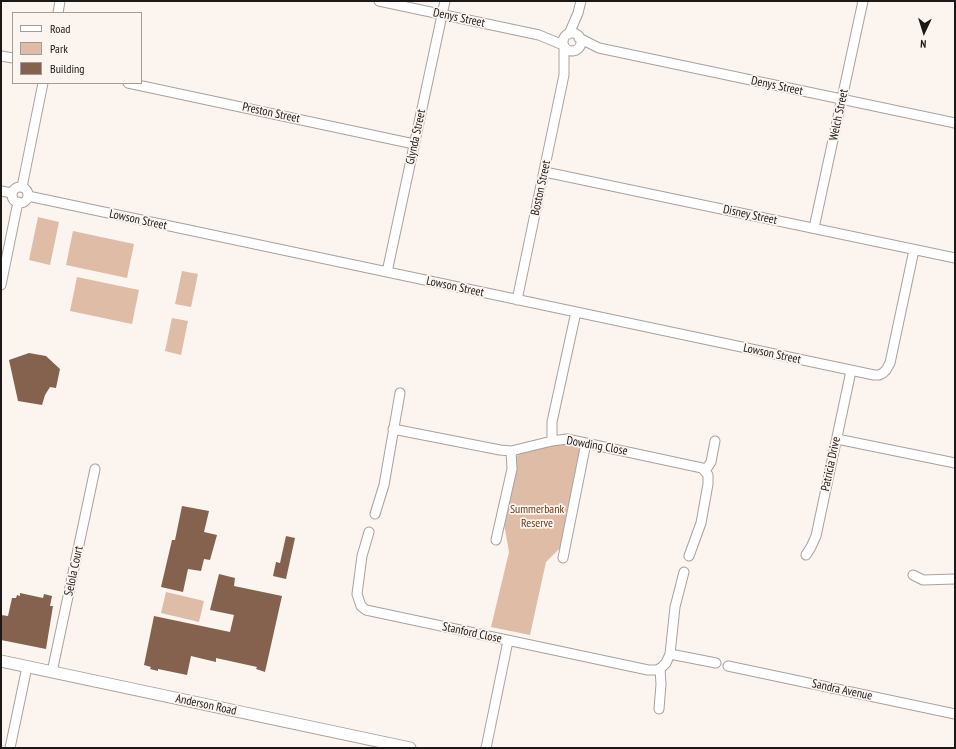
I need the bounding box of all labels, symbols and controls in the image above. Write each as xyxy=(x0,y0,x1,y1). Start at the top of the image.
street label: Denys Street xyxy=(432,6,486,30)
legend xyxy=(12,12,142,84)
north arrow xyxy=(904,12,944,52)
text: Road xyxy=(50,21,70,36)
text: N xyxy=(920,37,927,51)
text: Park xyxy=(50,41,68,56)
text: Building xyxy=(50,61,85,76)
street label: Denys Street xyxy=(750,74,804,98)
street label: Welch Street xyxy=(827,88,851,142)
street label: Preston Street xyxy=(241,100,301,126)
street label: Glynda Street xyxy=(403,108,429,166)
street label: Boston Street xyxy=(528,159,554,217)
street label: Disney Street xyxy=(722,202,778,228)
street label: Lowson Street xyxy=(108,207,168,233)
street label: Lowson Street xyxy=(425,274,485,300)
street label: Lowson Street xyxy=(742,341,802,367)
street label: Dowding Close xyxy=(565,434,629,458)
street label: Patricia Drive xyxy=(818,436,844,492)
park label: Summerbank Reserve xyxy=(510,503,564,531)
street label: Selola Court xyxy=(62,545,86,597)
street label: Stanford Close xyxy=(441,620,503,646)
street label: Sandra Avenue xyxy=(810,677,874,703)
street label: Anderson Road xyxy=(174,692,238,718)

